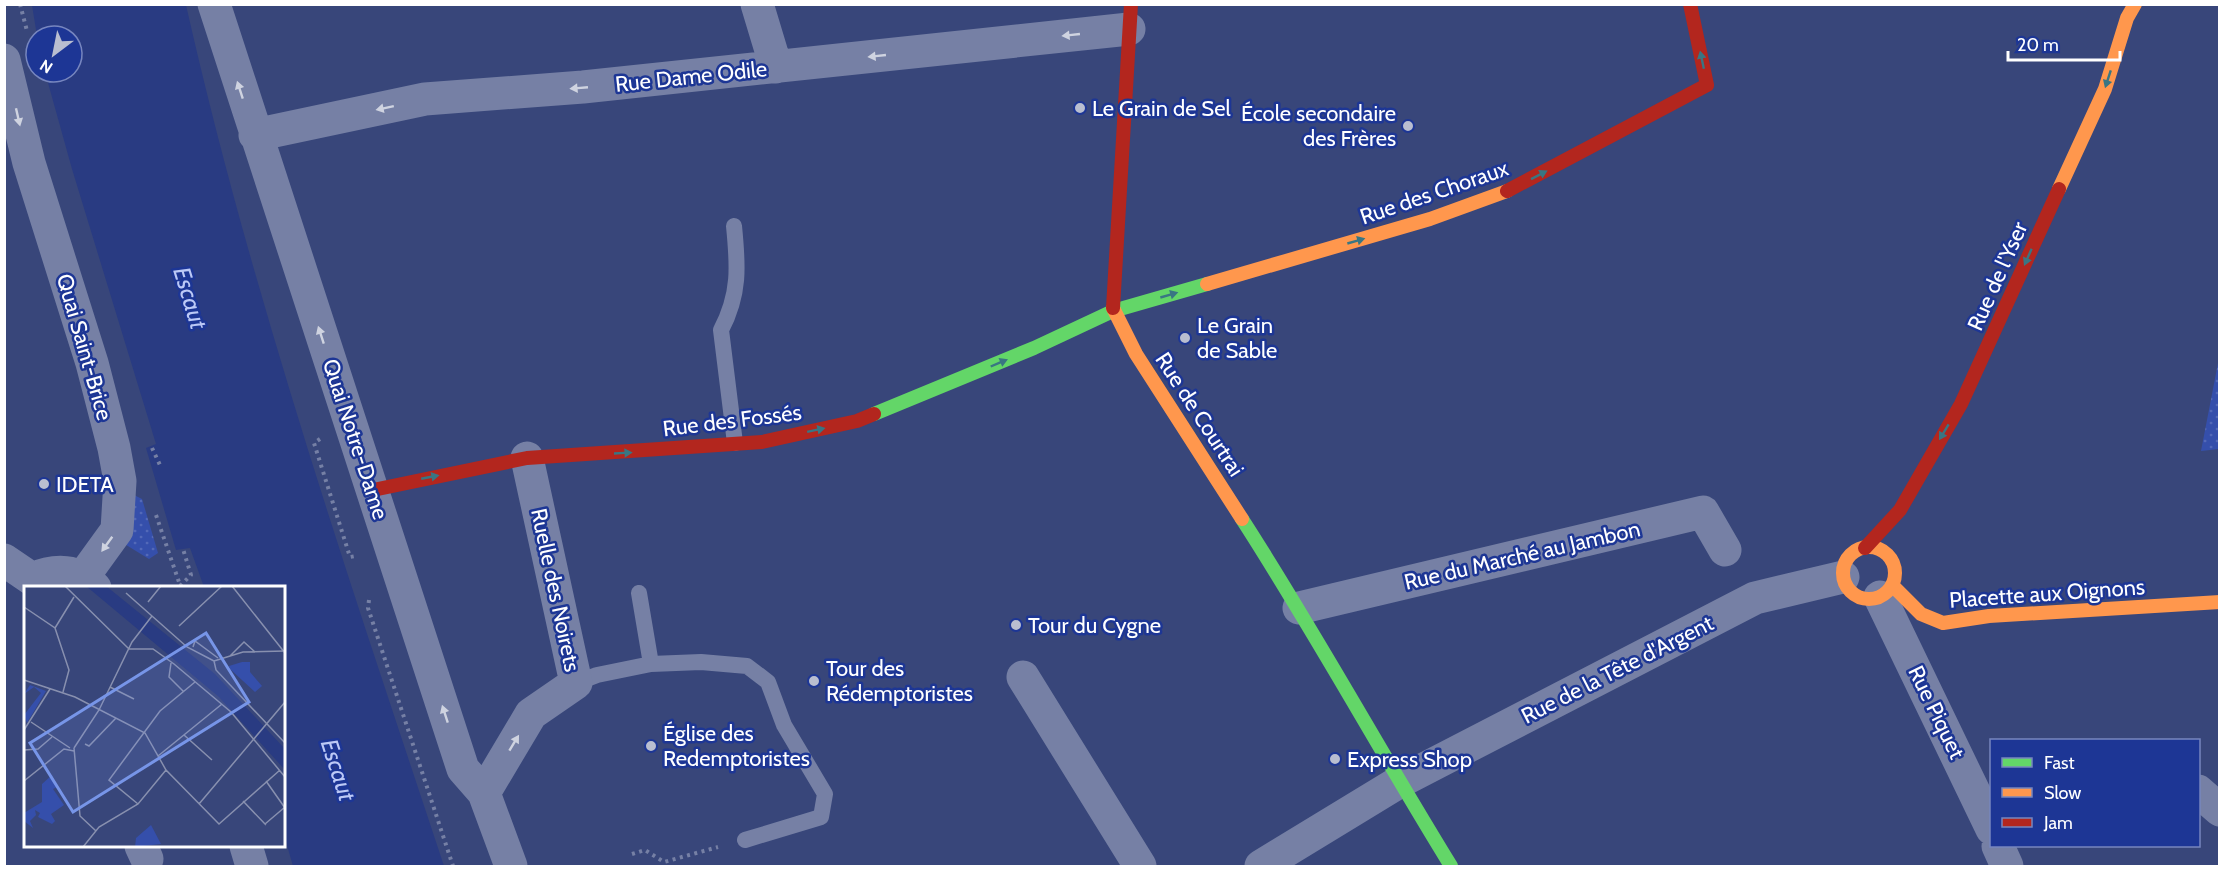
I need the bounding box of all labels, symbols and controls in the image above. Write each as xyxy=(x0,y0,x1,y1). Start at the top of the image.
north arrow xyxy=(24,24,84,84)
scale bar xyxy=(2008,24,2120,62)
one-way arrow xyxy=(1062,31,1081,40)
text: 20 m xyxy=(2017,34,2059,56)
one-way arrow xyxy=(1697,50,1706,69)
one-way arrow xyxy=(868,51,887,61)
text: N xyxy=(36,55,56,77)
street label: Rue Dame Odile xyxy=(614,55,768,98)
one-way arrow xyxy=(2103,70,2112,88)
one-way arrow xyxy=(235,81,244,99)
one-way arrow xyxy=(569,83,588,93)
place label: Le Grain de Sel xyxy=(1092,95,1231,122)
place label: École secondaire des Frères xyxy=(1241,100,1396,152)
marker: Le Grain de Sel xyxy=(1073,101,1087,115)
one-way arrow xyxy=(376,104,395,113)
one-way arrow xyxy=(13,108,23,126)
marker: École secondaire des Frères xyxy=(1401,119,1415,133)
street label: Rue des Choraux xyxy=(1356,154,1512,230)
one-way arrow xyxy=(1531,171,1548,180)
street label: Rue de l'Yser xyxy=(1961,218,2033,335)
one-way arrow xyxy=(1347,235,1365,245)
one-way arrow xyxy=(2024,248,2033,265)
water label: Escaut xyxy=(167,263,214,333)
street label: Quai Saint-Brice xyxy=(51,271,118,424)
one-way arrow xyxy=(1160,289,1178,299)
place label: Le Grain de Sable xyxy=(1197,312,1277,364)
one-way arrow xyxy=(316,326,326,344)
marker: Le Grain de Sable xyxy=(1178,331,1192,345)
street label: Rue de Courtrai xyxy=(1149,347,1250,481)
street label: Quai Notre-Dame xyxy=(317,355,394,523)
one-way arrow xyxy=(990,358,1008,367)
street label: Rue des Fossés xyxy=(661,399,803,442)
one-way arrow xyxy=(807,424,826,434)
one-way arrow xyxy=(1939,424,1949,441)
one-way arrow xyxy=(614,448,633,458)
place label: IDETA xyxy=(56,471,114,498)
one-way arrow xyxy=(421,472,440,481)
marker: IDETA xyxy=(37,477,51,491)
street label: Ruelle des Noirets xyxy=(525,506,586,674)
street label: Rue du Marché au Jambon xyxy=(1401,515,1643,596)
one-way arrow xyxy=(101,536,113,552)
street label: Placette aux Oignons xyxy=(1948,573,2146,614)
inset map xyxy=(24,586,285,847)
street label: Rue de la Tête d'Argent xyxy=(1517,609,1718,730)
place label: Tour du Cygne xyxy=(1028,612,1161,639)
marker: Tour du Cygne xyxy=(1009,618,1023,632)
place label: Tour des Rédemptoristes xyxy=(826,655,973,707)
street label: Rue Piquet xyxy=(1902,661,1971,764)
marker: Tour des Rédemptoristes xyxy=(807,674,821,688)
one-way arrow xyxy=(440,705,450,723)
place label: Église des Redemptoristes xyxy=(663,720,810,772)
water label: Escaut xyxy=(315,735,362,805)
one-way arrow xyxy=(508,735,519,751)
marker: Église des Redemptoristes xyxy=(644,739,658,753)
legend xyxy=(1990,739,2200,847)
place label: Express Shop xyxy=(1347,746,1472,773)
marker: Express Shop xyxy=(1328,752,1342,766)
text: Fast xyxy=(2044,752,2075,774)
text: Slow xyxy=(2044,782,2081,804)
text: Jam xyxy=(2043,812,2073,834)

